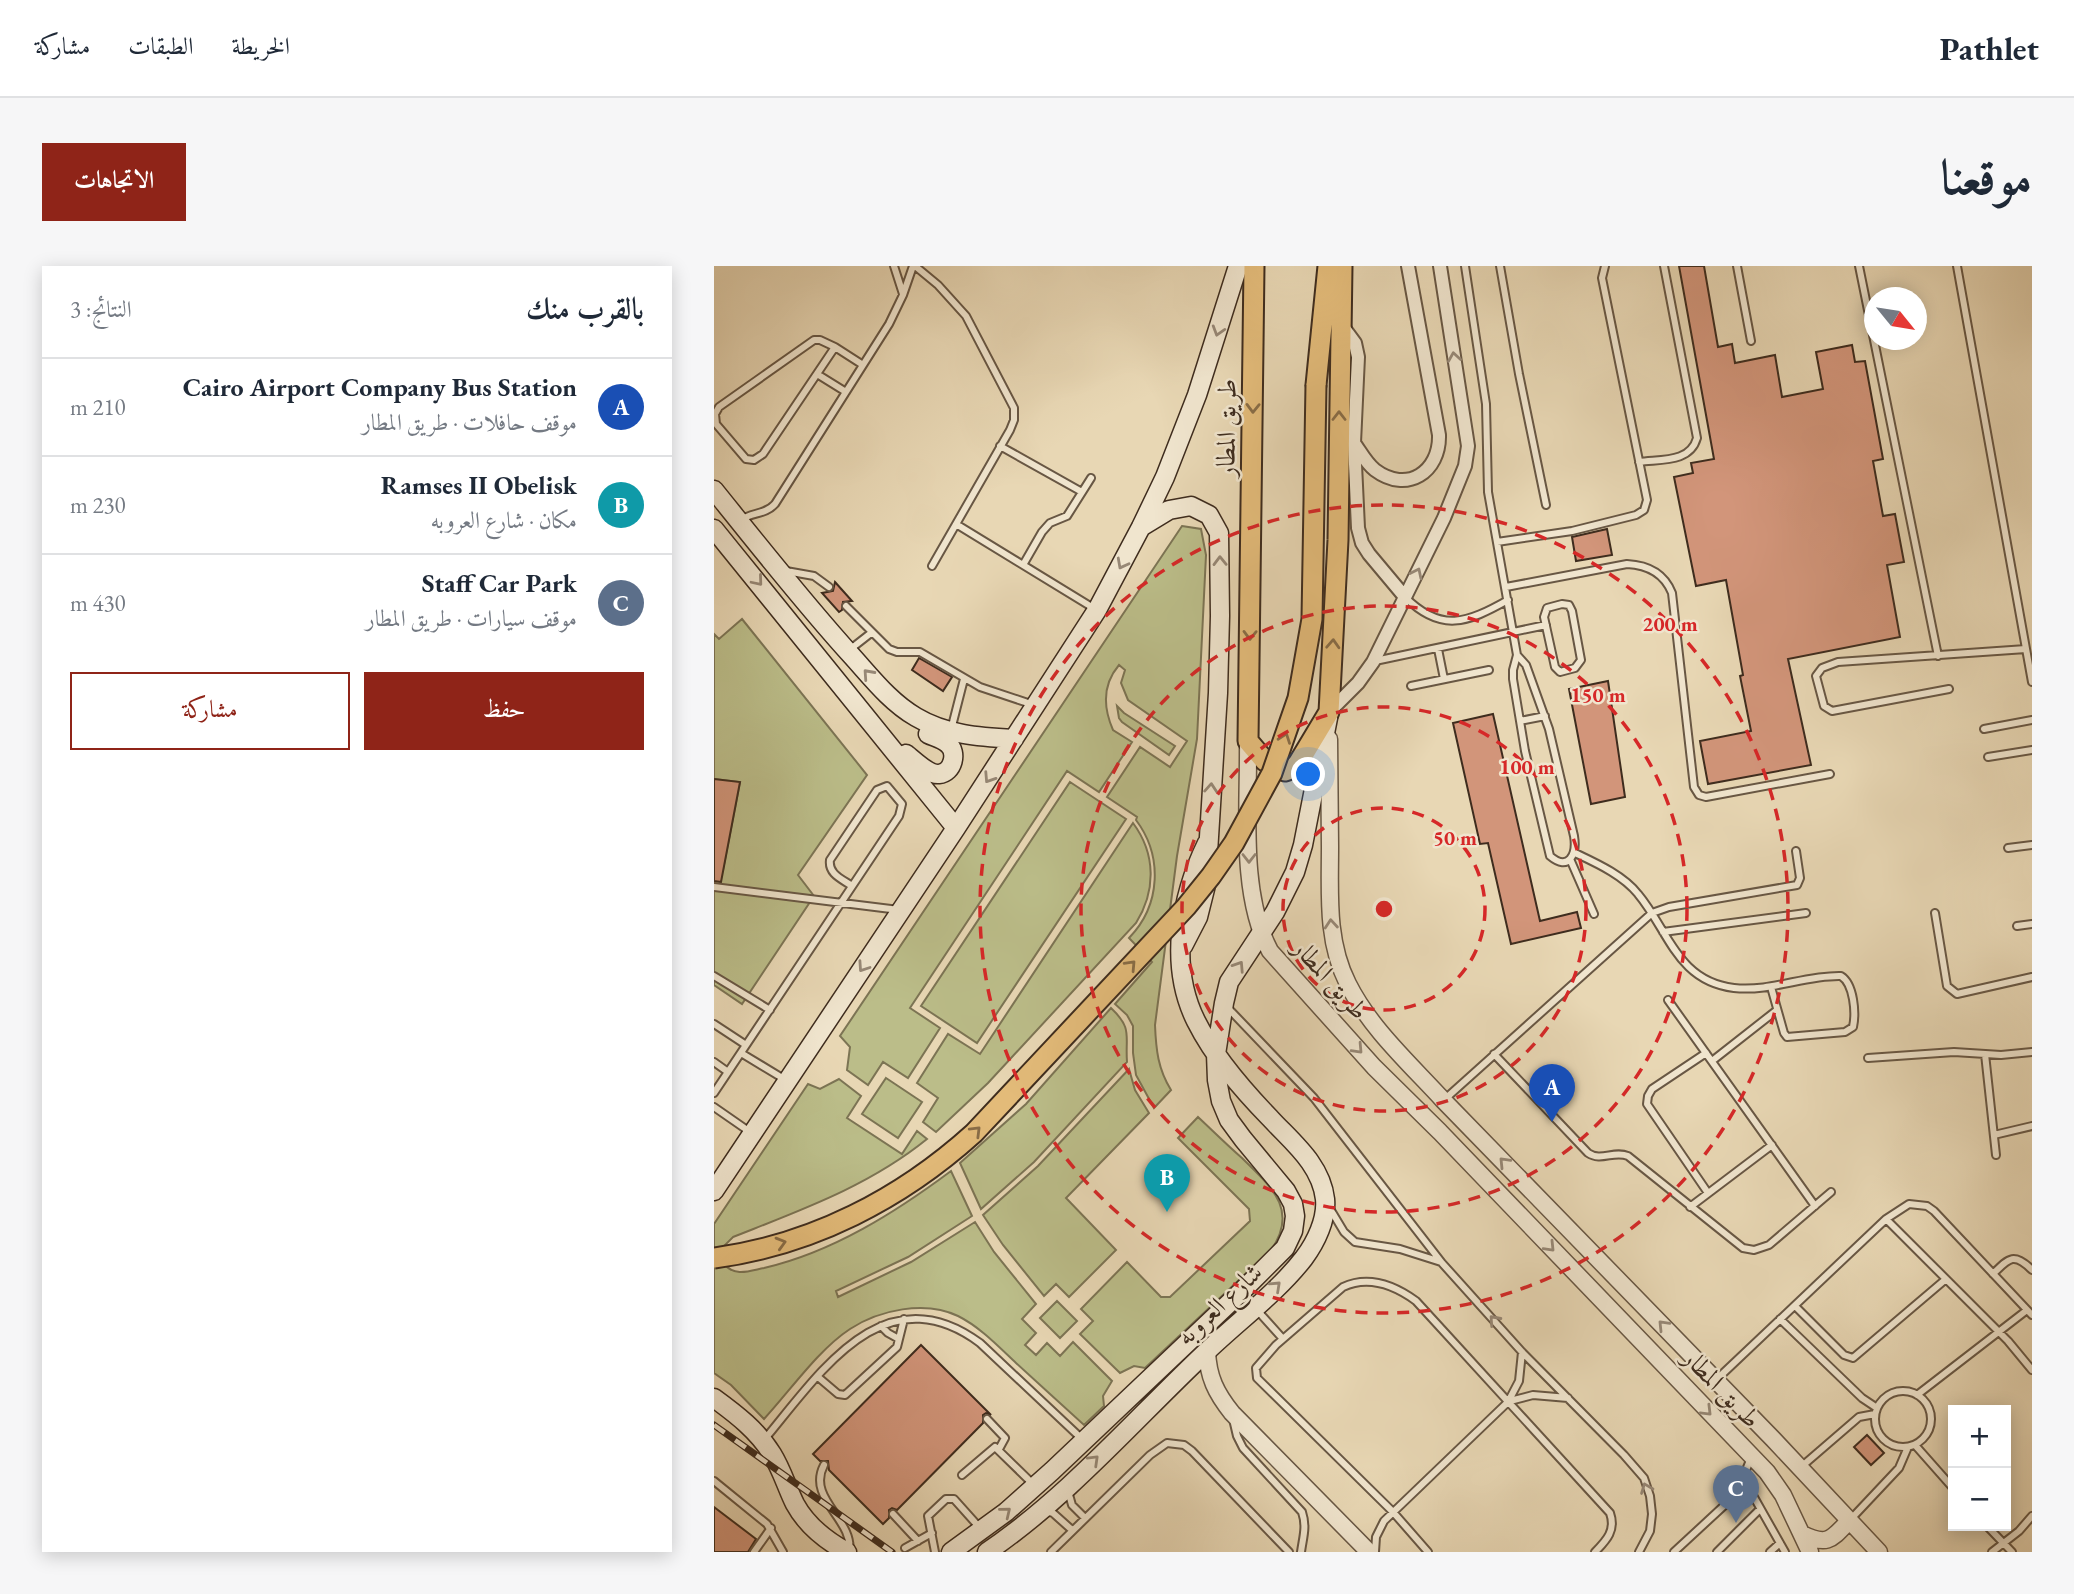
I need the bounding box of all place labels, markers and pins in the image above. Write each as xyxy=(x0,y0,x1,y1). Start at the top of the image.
centre of rings xyxy=(1372,897,1396,921)
pin: A xyxy=(1529,1064,1575,1122)
pin: B xyxy=(1144,1154,1190,1212)
pin: C xyxy=(1713,1465,1759,1523)

